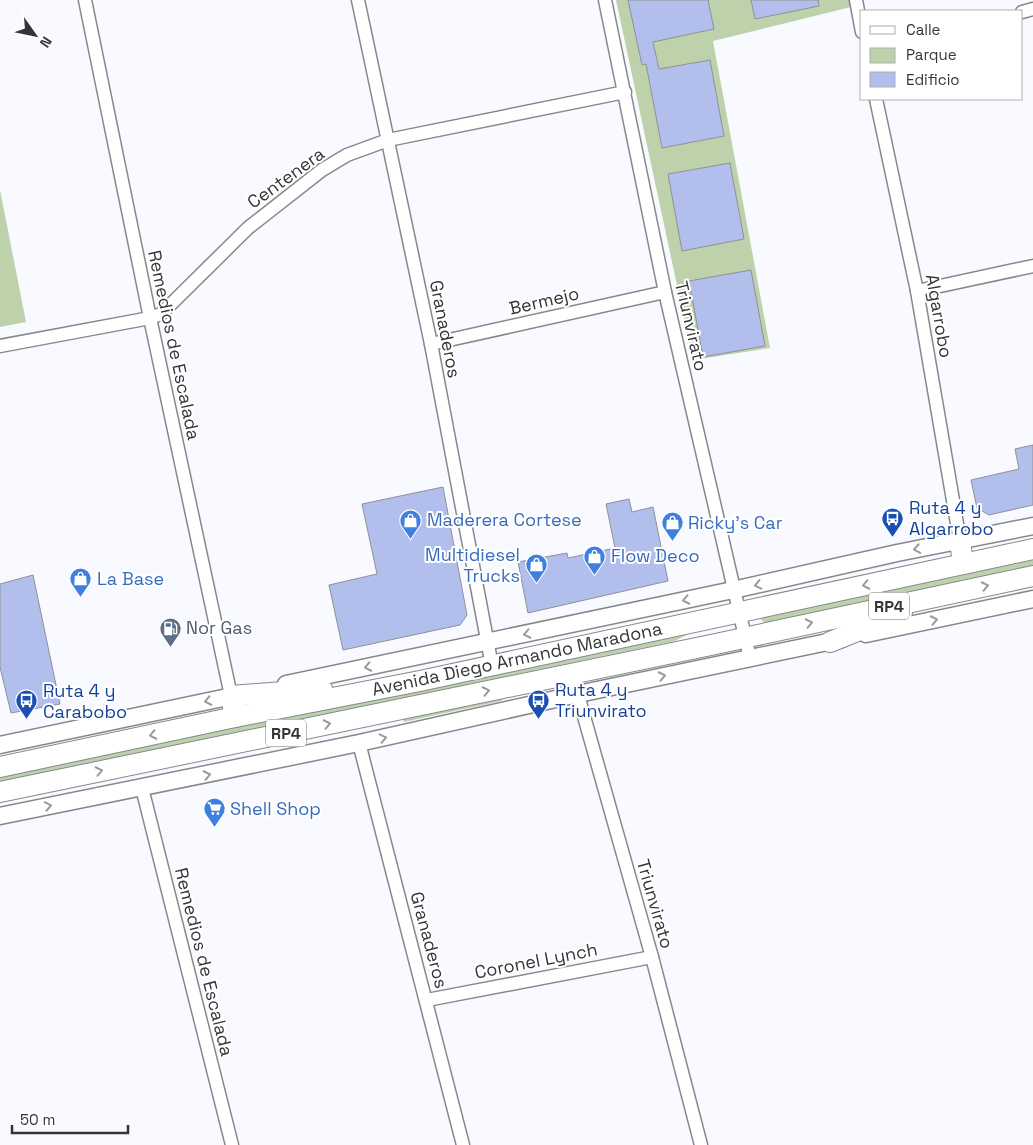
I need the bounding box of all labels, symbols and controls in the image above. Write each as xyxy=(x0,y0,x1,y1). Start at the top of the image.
north arrow xyxy=(10,10,60,60)
legend xyxy=(860,10,1023,100)
text: Calle xyxy=(906,20,941,39)
text: N xyxy=(36,33,56,51)
text: Parque xyxy=(906,45,957,64)
text: Edificio xyxy=(906,70,960,89)
street label: Centenera xyxy=(242,142,329,213)
street label: Remedios de Escalada xyxy=(143,248,206,442)
street label: Algarrobo xyxy=(921,272,958,360)
street label: Granaderos xyxy=(425,278,466,380)
street label: Triunvirato xyxy=(670,279,713,373)
street label: Bermejo xyxy=(507,281,581,320)
place label: Ruta 4 y Algarrobo xyxy=(909,496,994,540)
bus stop icon: Ruta 4 y Algarrobo xyxy=(881,506,905,537)
shop icon: Maderera Cortese xyxy=(399,508,423,539)
place label: Maderera Cortese xyxy=(427,508,582,531)
shop icon: Ricky's Car xyxy=(660,511,684,542)
place label: Ricky's Car xyxy=(688,511,783,534)
place label: Multidiesel Trucks xyxy=(425,543,520,587)
shop icon: Flow Deco xyxy=(583,544,607,575)
place label: Flow Deco xyxy=(611,544,700,567)
one-way arrow xyxy=(912,544,921,554)
shop icon: Multidiesel Trucks xyxy=(524,553,548,584)
shop icon: La Base xyxy=(69,567,93,598)
place label: La Base xyxy=(97,567,164,590)
one-way arrow xyxy=(753,579,762,590)
one-way arrow xyxy=(861,579,870,590)
one-way arrow xyxy=(981,581,990,591)
road number: RP4 xyxy=(869,592,909,620)
one-way arrow xyxy=(681,594,690,605)
one-way arrow xyxy=(930,615,939,626)
fuel station icon: Nor Gas xyxy=(158,616,182,647)
place label: Nor Gas xyxy=(186,616,252,639)
street label: Avenida Diego Armando Maradona xyxy=(370,616,664,701)
one-way arrow xyxy=(805,618,814,629)
one-way arrow xyxy=(522,628,531,639)
one-way arrow xyxy=(363,662,372,672)
one-way arrow xyxy=(657,672,666,682)
place label: Ruta 4 y Triunvirato xyxy=(555,678,647,722)
place label: Ruta 4 y Carabobo xyxy=(43,679,127,723)
one-way arrow xyxy=(482,687,490,697)
bus stop icon: Ruta 4 y Triunvirato xyxy=(527,688,551,719)
bus stop icon: Ruta 4 y Carabobo xyxy=(15,689,39,720)
one-way arrow xyxy=(204,695,213,706)
one-way arrow xyxy=(322,719,331,730)
road number: RP4 xyxy=(266,720,306,746)
one-way arrow xyxy=(149,729,158,739)
one-way arrow xyxy=(379,733,388,744)
one-way arrow xyxy=(95,766,104,777)
one-way arrow xyxy=(203,770,212,780)
supermarket icon: Shell Shop xyxy=(202,797,226,828)
place label: Shell Shop xyxy=(230,797,321,820)
one-way arrow xyxy=(43,802,52,812)
street label: Triunvirato xyxy=(632,857,679,951)
street label: Remedios de Escalada xyxy=(170,865,239,1059)
street label: Granaderos xyxy=(406,889,453,991)
street label: Coronel Lynch xyxy=(473,937,599,984)
scale bar xyxy=(12,1102,129,1134)
text: 50 m xyxy=(20,1110,55,1129)

